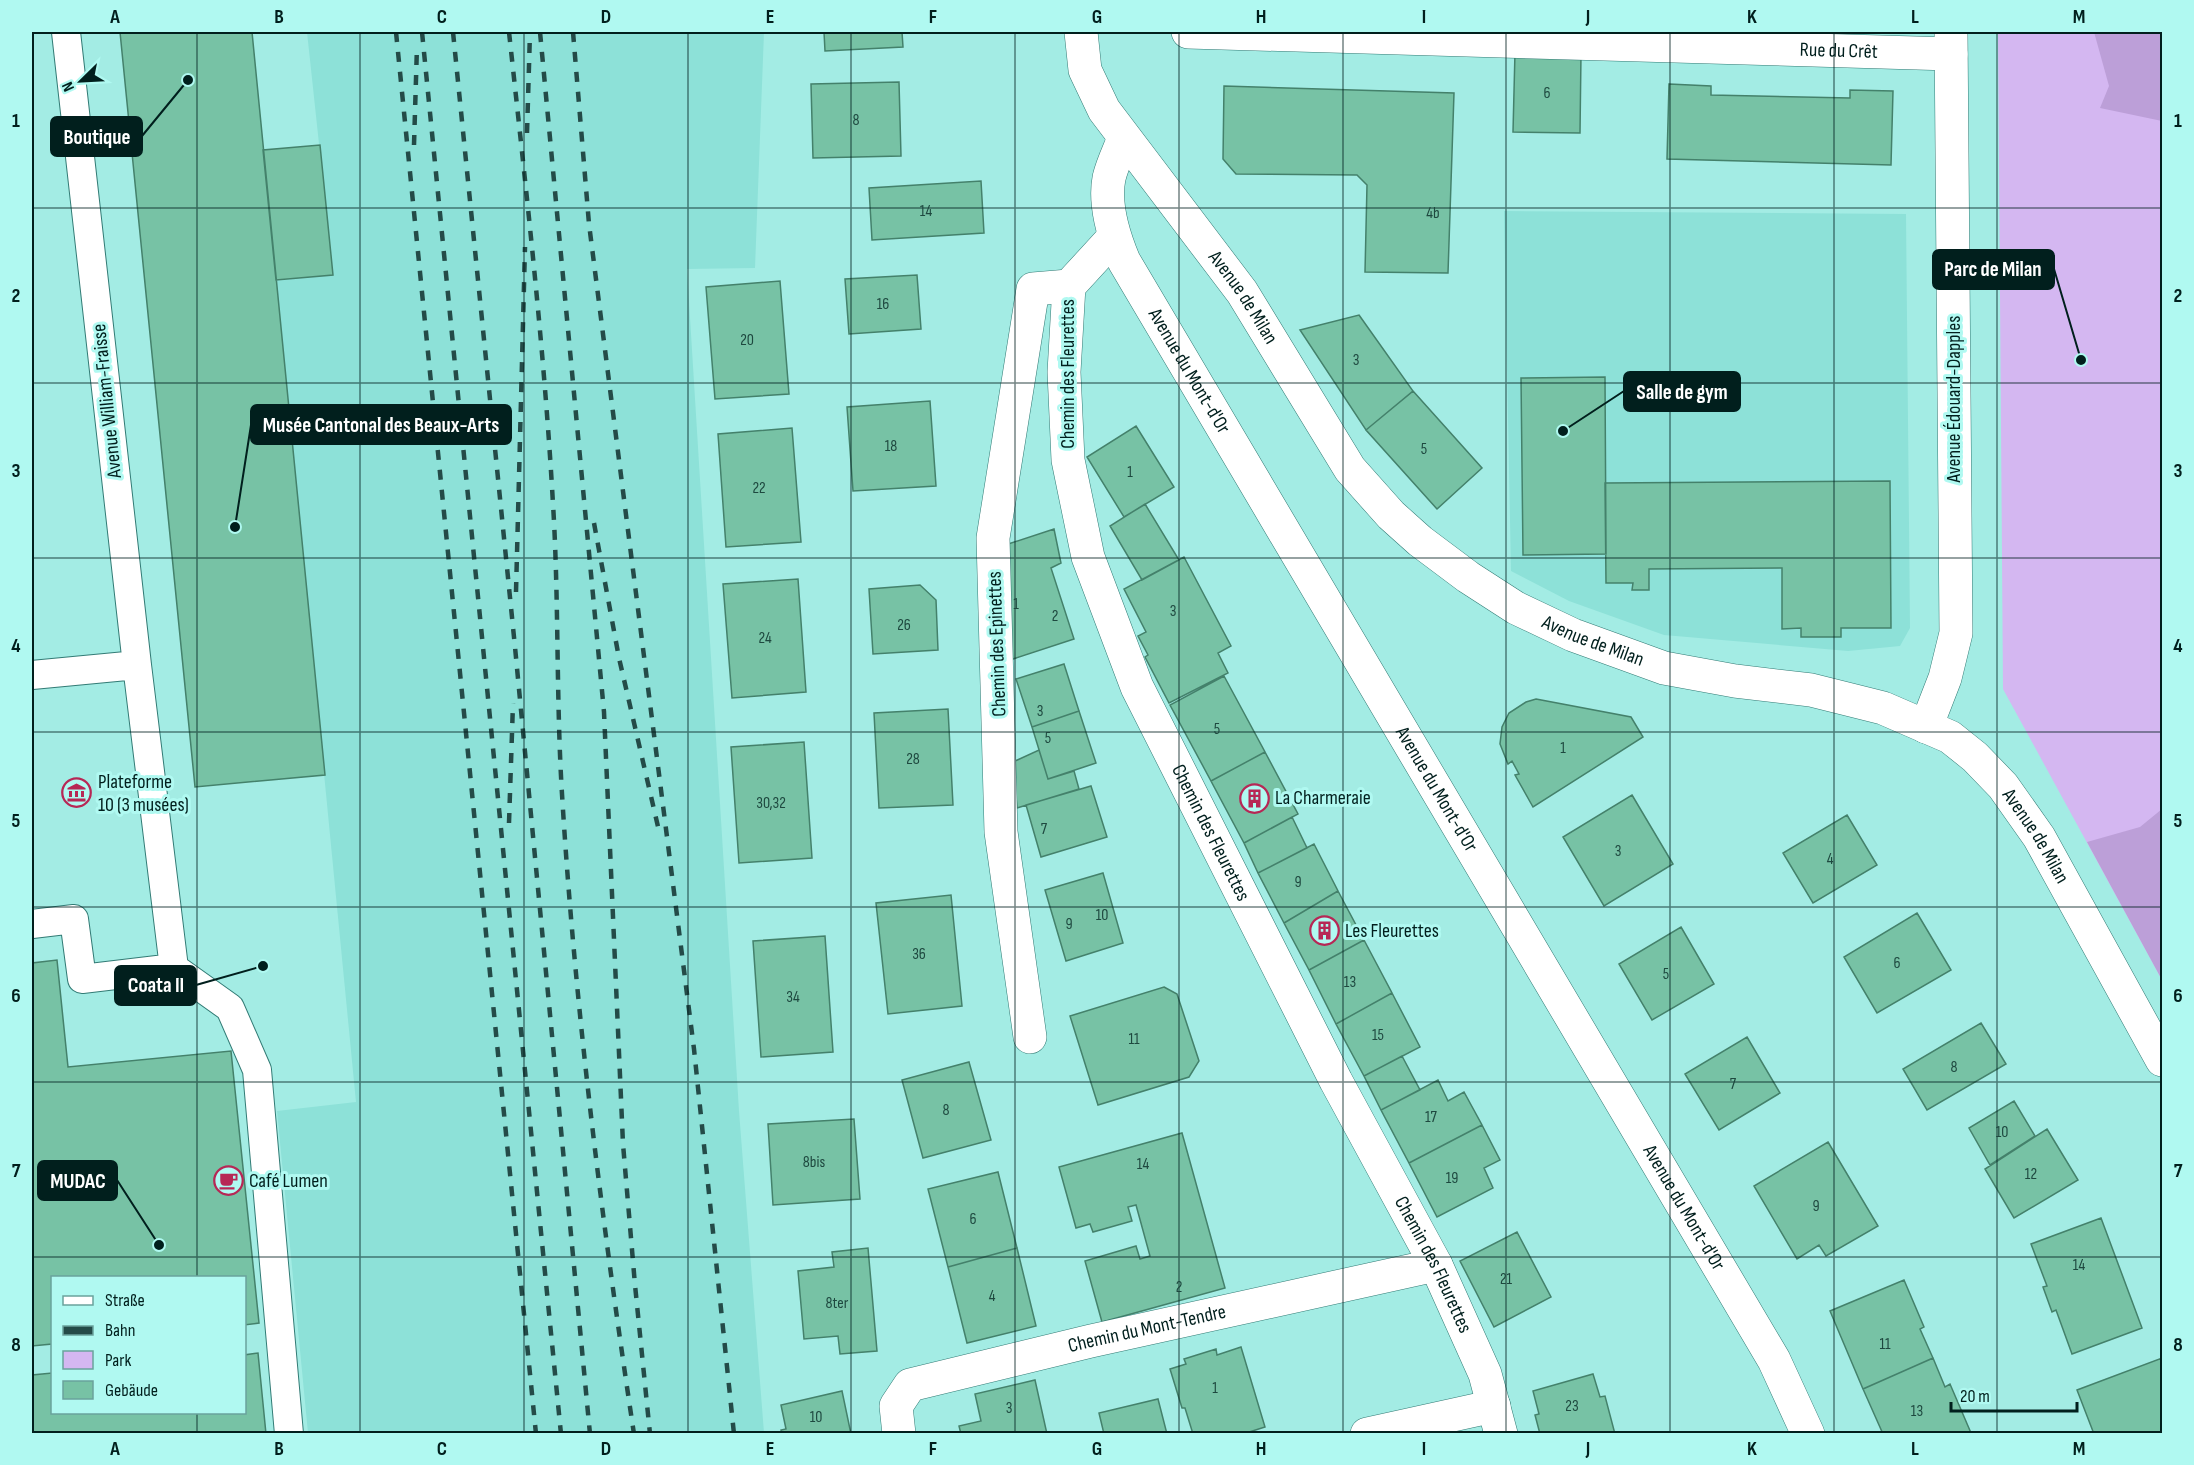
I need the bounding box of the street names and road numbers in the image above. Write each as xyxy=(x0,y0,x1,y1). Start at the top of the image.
street label: Rue du Crêt xyxy=(1799,38,1878,64)
street label: Avenue de Milan xyxy=(1202,245,1283,348)
street label: Chemin des Fleurettes xyxy=(1056,299,1080,449)
street label: Avenue du Mont-d'Or xyxy=(1142,303,1236,438)
street label: Avenue Édouard-Dapples xyxy=(1942,316,1966,483)
street label: Avenue William-Fraisse xyxy=(87,323,127,480)
street label: Chemin des Epinettes xyxy=(982,571,1012,717)
street label: Avenue de Milan xyxy=(1537,610,1647,672)
street label: Avenue du Mont-d'Or xyxy=(1390,721,1483,857)
street label: Chemin des Fleurettes xyxy=(1166,760,1255,905)
street label: Avenue de Milan xyxy=(1996,783,2074,888)
street label: Avenue du Mont-d'Or xyxy=(1637,1140,1730,1275)
street label: Chemin des Fleurettes xyxy=(1389,1192,1477,1337)
street label: Chemin du Mont-Tendre xyxy=(1066,1300,1228,1358)

